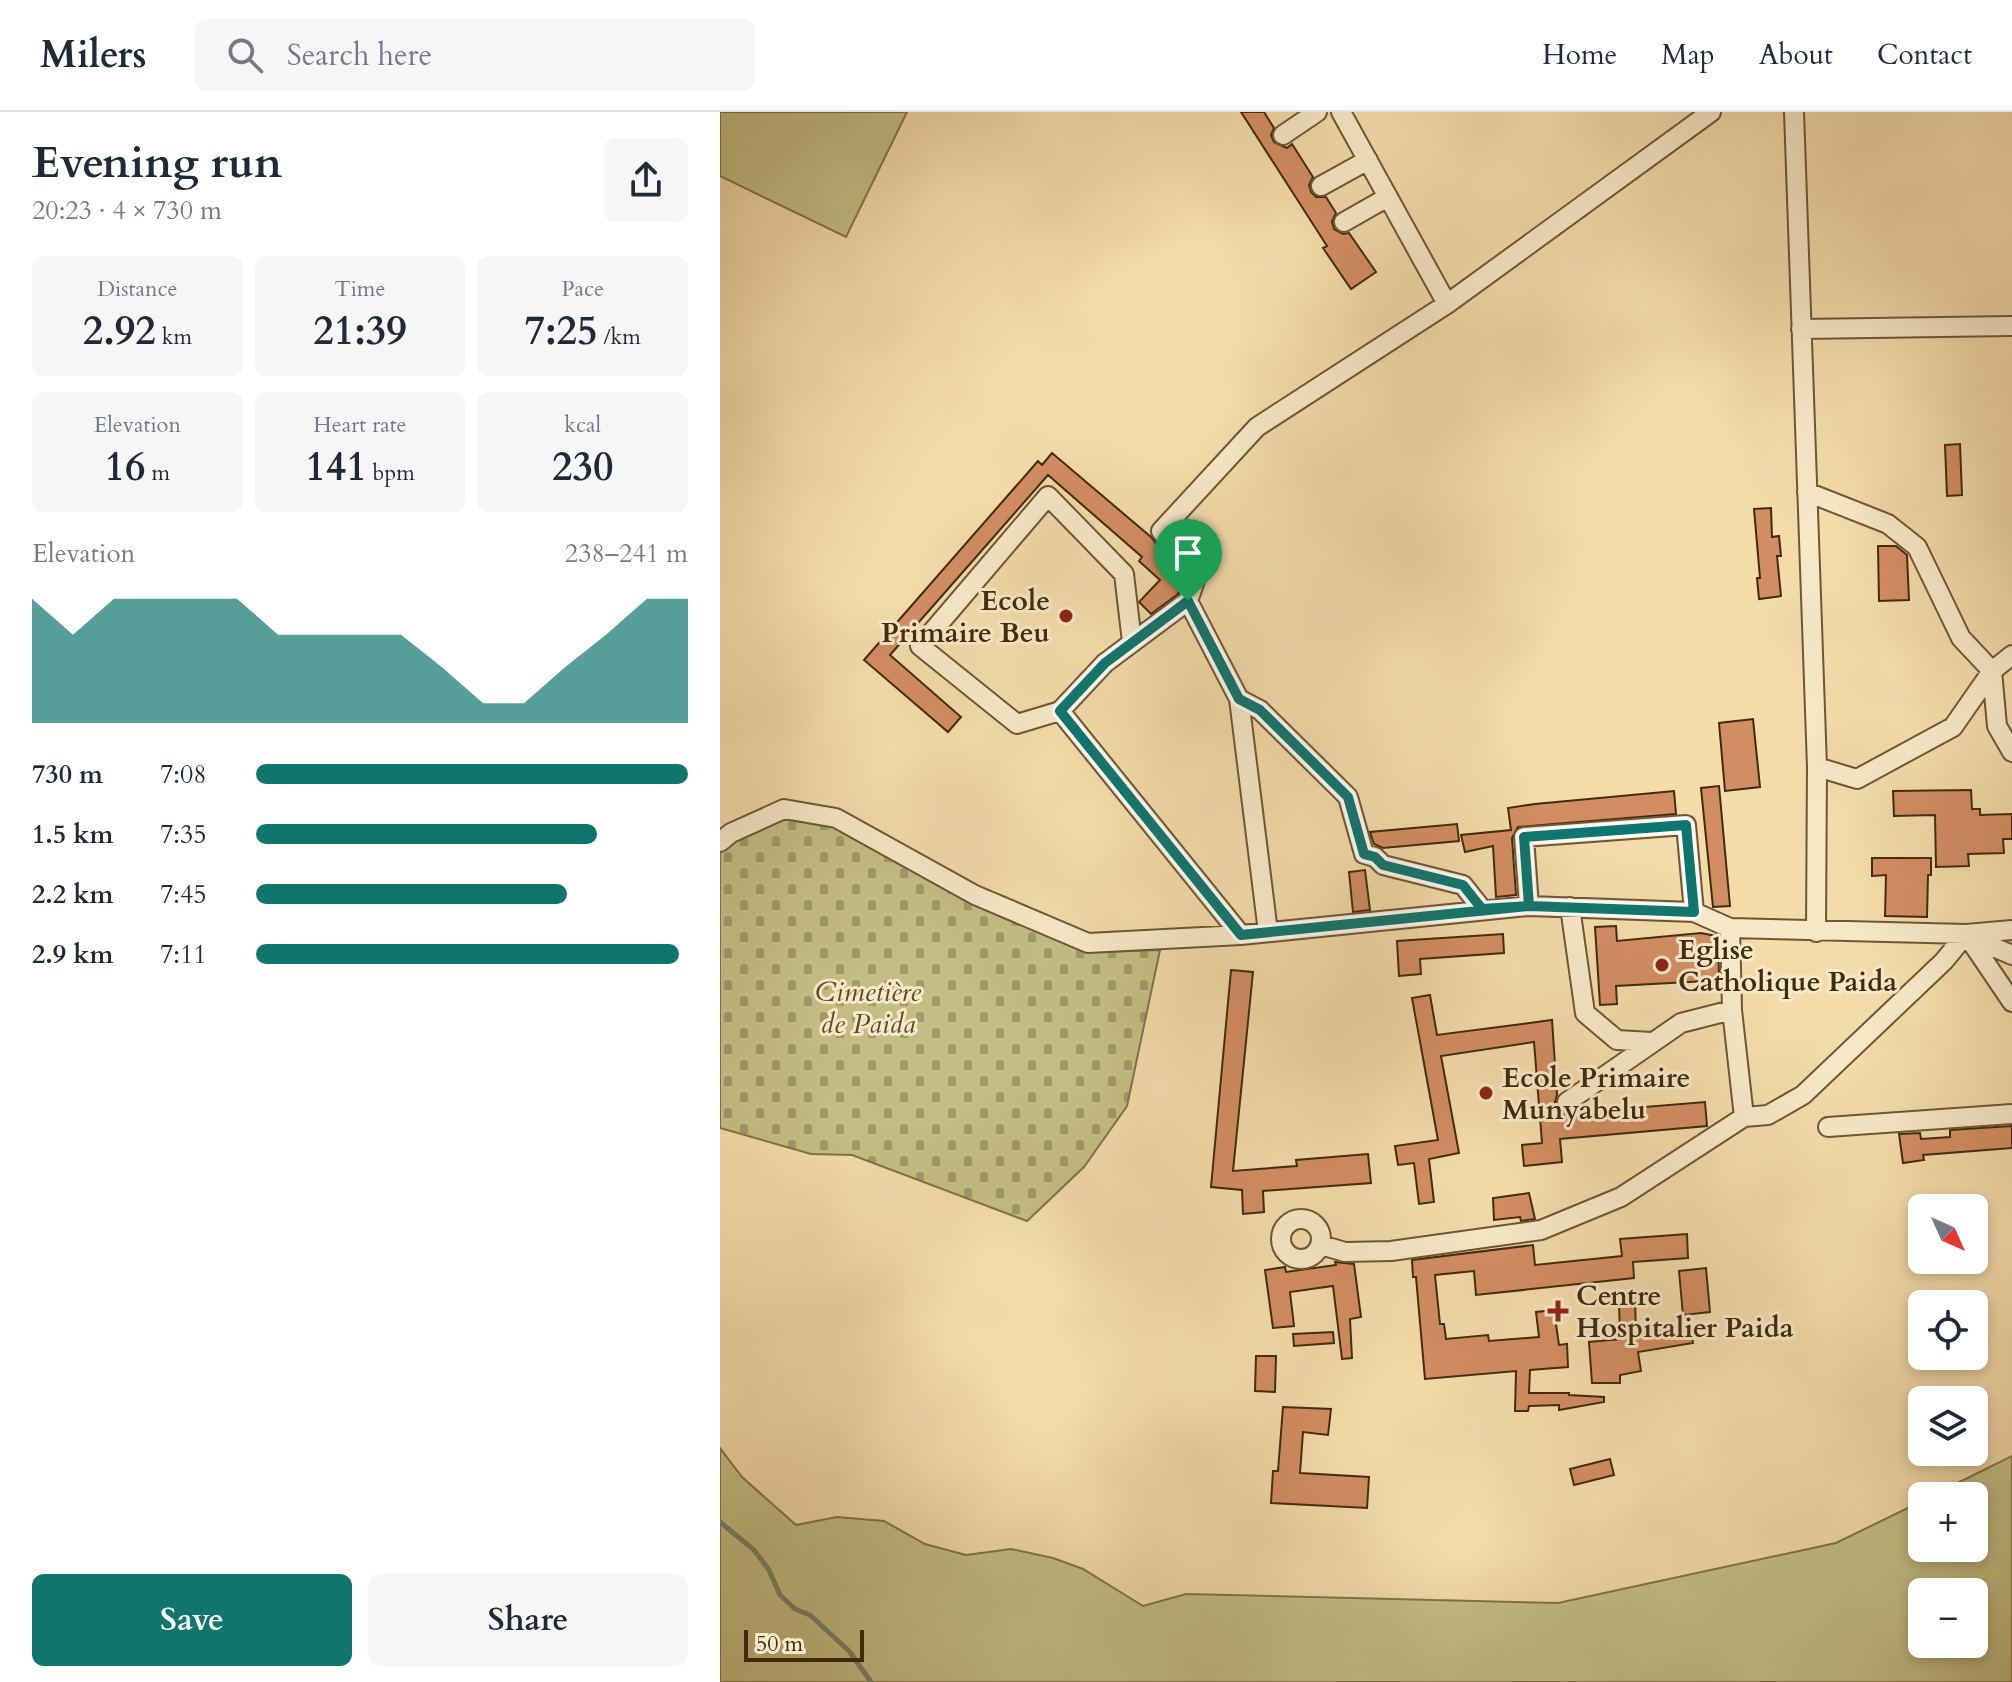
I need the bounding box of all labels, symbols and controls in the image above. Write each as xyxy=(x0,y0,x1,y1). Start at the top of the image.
search box xyxy=(195,19,755,91)
text: Milers xyxy=(40,29,147,81)
icon: search xyxy=(223,33,267,77)
text: Search here xyxy=(287,35,432,76)
text: Home xyxy=(1542,36,1617,74)
text: Map xyxy=(1661,36,1715,74)
text: About xyxy=(1759,36,1833,74)
text: Contact xyxy=(1877,36,1972,74)
text: Evening run xyxy=(32,133,282,193)
button: share xyxy=(604,138,688,222)
text: 20:23 · 4 × 730 m xyxy=(32,193,222,228)
text: Distance xyxy=(97,274,178,304)
text: Time xyxy=(335,274,385,304)
text: Pace xyxy=(561,274,604,304)
text: 2.92 xyxy=(83,304,156,359)
text: 21:39 xyxy=(313,304,407,359)
text: 7:25 xyxy=(524,304,597,359)
text: km xyxy=(156,322,192,352)
text: /km xyxy=(597,322,641,352)
text: Elevation xyxy=(94,410,181,440)
text: Heart rate xyxy=(313,410,407,440)
text: kcal xyxy=(564,410,601,440)
text: 16 xyxy=(105,440,146,495)
text: 141 xyxy=(305,440,367,495)
text: 230 xyxy=(552,440,613,495)
text: m xyxy=(146,458,170,488)
text: bpm xyxy=(367,458,415,488)
pin xyxy=(1154,519,1222,601)
icon: arrive xyxy=(1166,531,1210,575)
text: Elevation xyxy=(32,536,135,571)
text: 238–241 m xyxy=(565,536,688,571)
place label: Ecole Primaire Beu xyxy=(881,582,1050,652)
marker: Ecole Primaire Beu xyxy=(1057,607,1075,625)
text: 730 m xyxy=(32,757,103,792)
text: 7:08 xyxy=(160,757,207,792)
text: 1.5 km xyxy=(32,817,113,852)
text: 7:35 xyxy=(160,817,207,852)
text: 2.2 km xyxy=(32,877,113,912)
text: 7:45 xyxy=(160,877,207,912)
place label: Eglise Catholique Paida xyxy=(1678,931,1897,1001)
text: 2.9 km xyxy=(32,937,113,972)
text: 7:11 xyxy=(160,937,207,972)
marker: Eglise Catholique Paida xyxy=(1653,956,1671,974)
park label: Cimetière de Paida xyxy=(815,973,921,1043)
place label: Ecole Primaire Munyabelu xyxy=(1502,1059,1690,1129)
marker: Ecole Primaire Munyabelu xyxy=(1477,1084,1495,1102)
north arrow xyxy=(1908,1194,1988,1274)
map controls xyxy=(1908,1194,1988,1658)
place label: Centre Hospitalier Paida xyxy=(1576,1277,1794,1347)
button: locate xyxy=(1908,1290,1988,1370)
marker: Centre Hospitalier Paida xyxy=(1547,1300,1569,1322)
button: layers xyxy=(1908,1386,1988,1466)
button: + xyxy=(1908,1482,1988,1562)
button: Save xyxy=(32,1574,352,1666)
button: Share xyxy=(368,1574,688,1666)
button: − xyxy=(1908,1578,1988,1658)
scale bar xyxy=(744,1626,864,1662)
text: 50 m xyxy=(756,1629,803,1659)

